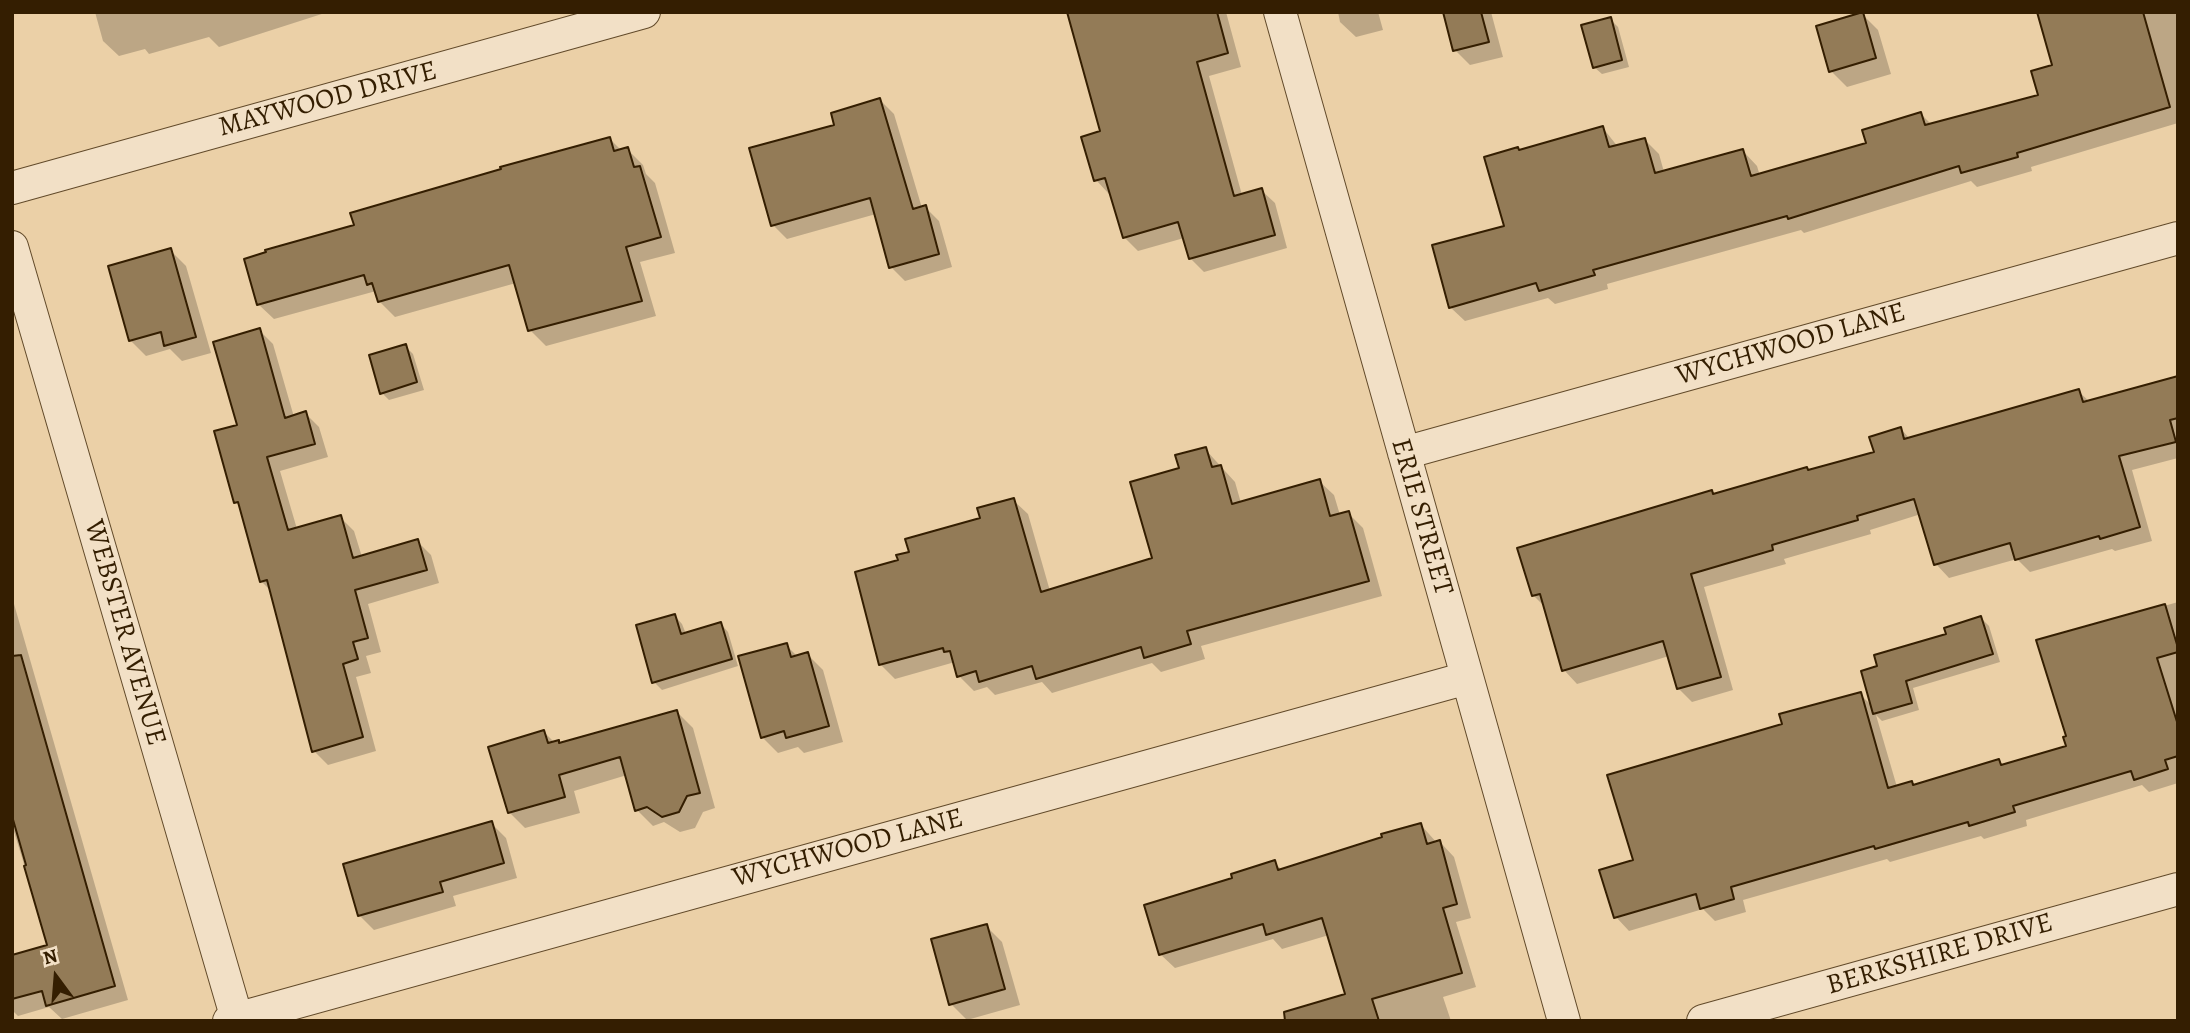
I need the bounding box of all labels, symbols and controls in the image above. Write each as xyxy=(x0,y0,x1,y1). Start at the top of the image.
street label: MAYWOOD DRIVE xyxy=(215,55,441,145)
street label: WYCHWOOD LANE xyxy=(1672,296,1910,394)
street label: ERIE STREET xyxy=(1383,435,1459,599)
street label: WEBSTER AVENUE xyxy=(76,516,172,750)
street label: WYCHWOOD LANE xyxy=(729,802,967,896)
street label: BERKSHIRE DRIVE xyxy=(1823,907,2057,1003)
north arrow xyxy=(21,942,91,1012)
text: N xyxy=(40,942,60,971)

